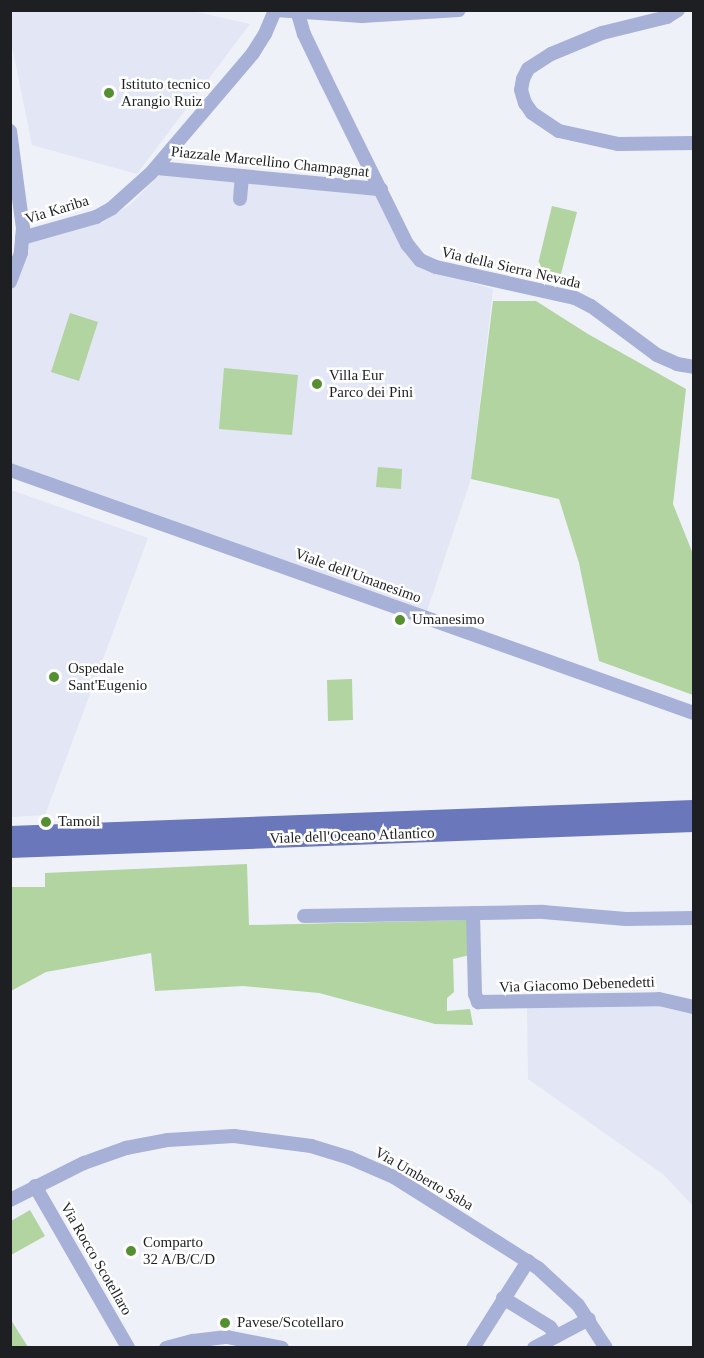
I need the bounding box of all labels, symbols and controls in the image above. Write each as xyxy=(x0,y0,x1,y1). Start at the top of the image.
place label: Istituto tecnico Arangio Ruiz xyxy=(121,75,211,110)
marker: Istituto tecnico Arangio Ruiz xyxy=(102,86,116,100)
street label: Piazzale Marcellino Champagnat xyxy=(170,143,370,181)
street label: Via Kariba xyxy=(23,192,91,228)
street label: Via della Sierra Nevada xyxy=(439,243,583,293)
place label: Villa Eur Parco dei Pini xyxy=(329,366,413,401)
marker: Villa Eur Parco dei Pini xyxy=(310,377,324,391)
street label: Viale dell'Umanesimo xyxy=(292,545,424,607)
place label: Umanesimo xyxy=(412,611,484,629)
marker: Umanesimo xyxy=(393,613,407,627)
place label: Ospedale Sant'Eugenio xyxy=(68,659,147,694)
marker: Ospedale Sant'Eugenio xyxy=(45,668,63,686)
place label: Tamoil xyxy=(58,813,100,831)
marker: Tamoil xyxy=(39,815,53,829)
street label: Viale dell'Oceano Atlantico xyxy=(269,824,435,848)
street label: Via Giacomo Debenedetti xyxy=(499,973,655,997)
street label: Via Umberto Saba xyxy=(372,1144,476,1214)
street label: Via Rocco Scotellaro xyxy=(56,1199,136,1319)
place label: Comparto 32 A/B/C/D xyxy=(143,1233,216,1268)
marker: Comparto 32 A/B/C/D xyxy=(124,1244,138,1258)
place label: Pavese/Scotellaro xyxy=(237,1314,344,1332)
marker: Pavese/Scotellaro xyxy=(218,1316,232,1330)

